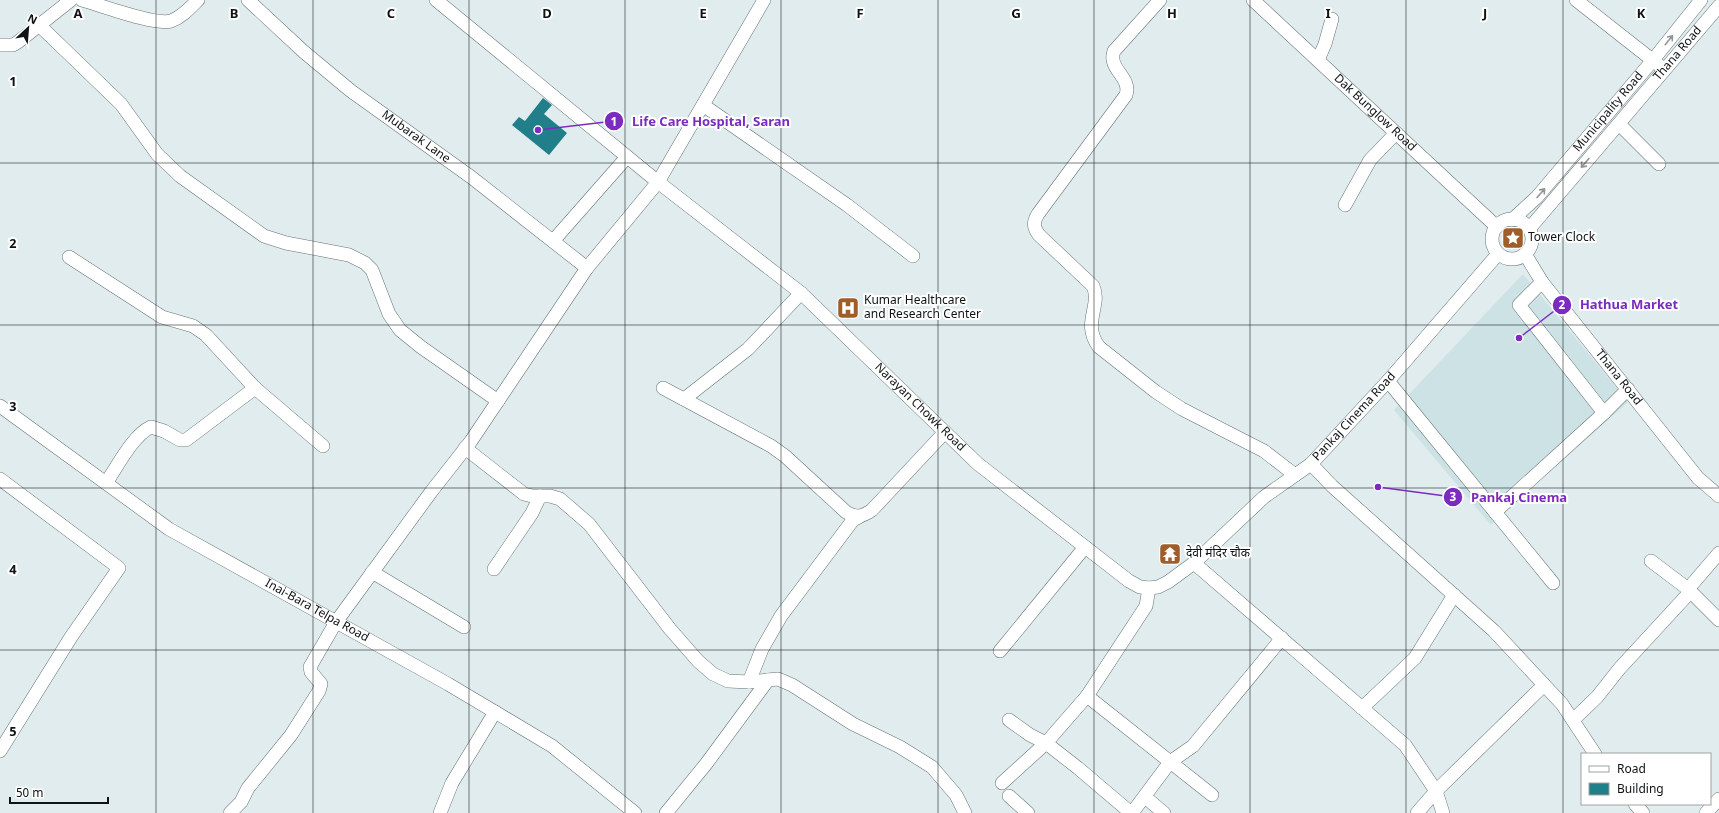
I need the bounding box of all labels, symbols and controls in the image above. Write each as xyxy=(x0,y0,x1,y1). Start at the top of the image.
text: A xyxy=(74,6,83,23)
text: B xyxy=(230,6,238,23)
text: C xyxy=(387,6,395,23)
text: D xyxy=(542,6,552,23)
text: E xyxy=(699,6,707,23)
text: F xyxy=(857,6,864,23)
text: G xyxy=(1011,6,1021,23)
text: H xyxy=(1167,6,1177,23)
text: I xyxy=(1325,6,1331,23)
text: J xyxy=(1481,6,1487,23)
text: K xyxy=(1637,6,1646,23)
north arrow xyxy=(8,8,48,48)
text: N xyxy=(25,12,39,28)
street label: Thana Road xyxy=(1650,23,1706,85)
one-way arrow xyxy=(1665,35,1674,46)
street label: Municipality Road xyxy=(1570,69,1647,156)
street label: Dak Bunglow Road xyxy=(1330,71,1419,155)
text: 1 xyxy=(9,74,17,91)
street label: Mubarak Lane xyxy=(378,107,453,167)
callout: Life Care Hospital, Saran xyxy=(604,109,798,134)
text: Life Care Hospital, Saran xyxy=(632,114,790,131)
text: 1 xyxy=(611,115,617,131)
one-way arrow xyxy=(1581,158,1590,168)
one-way arrow xyxy=(1536,188,1545,199)
place icon: Tower Clock xyxy=(1500,225,1526,251)
place label: Tower Clock xyxy=(1528,230,1596,246)
text: 2 xyxy=(9,236,17,253)
callout: Hathua Market xyxy=(1552,292,1686,317)
place label: Kumar Healthcare and Research Center xyxy=(864,293,981,323)
hospital icon: Kumar Healthcare and Research Center xyxy=(835,295,861,321)
text: Hathua Market xyxy=(1580,297,1679,314)
text: 2 xyxy=(1559,298,1566,314)
street label: Thana Road xyxy=(1591,346,1645,409)
street label: Narayan Chowk Road xyxy=(871,360,969,455)
street label: Pankaj Cinema Road xyxy=(1309,369,1400,465)
text: 3 xyxy=(9,399,17,416)
callout: Pankaj Cinema xyxy=(1443,485,1575,510)
text: 3 xyxy=(1450,490,1457,506)
text: Pankaj Cinema xyxy=(1471,490,1567,507)
temple icon: देवी मंदिर चौक xyxy=(1157,541,1183,567)
place label: देवी मंदिर चौक xyxy=(1186,545,1251,562)
text: 4 xyxy=(9,562,17,579)
street label: Inai-Bara Telpa Road xyxy=(262,576,371,646)
text: 5 xyxy=(9,724,17,741)
legend xyxy=(1581,753,1711,805)
text: Road xyxy=(1617,762,1646,778)
scale bar xyxy=(10,779,108,805)
text: Building xyxy=(1617,782,1664,798)
text: 50 m xyxy=(16,786,44,802)

